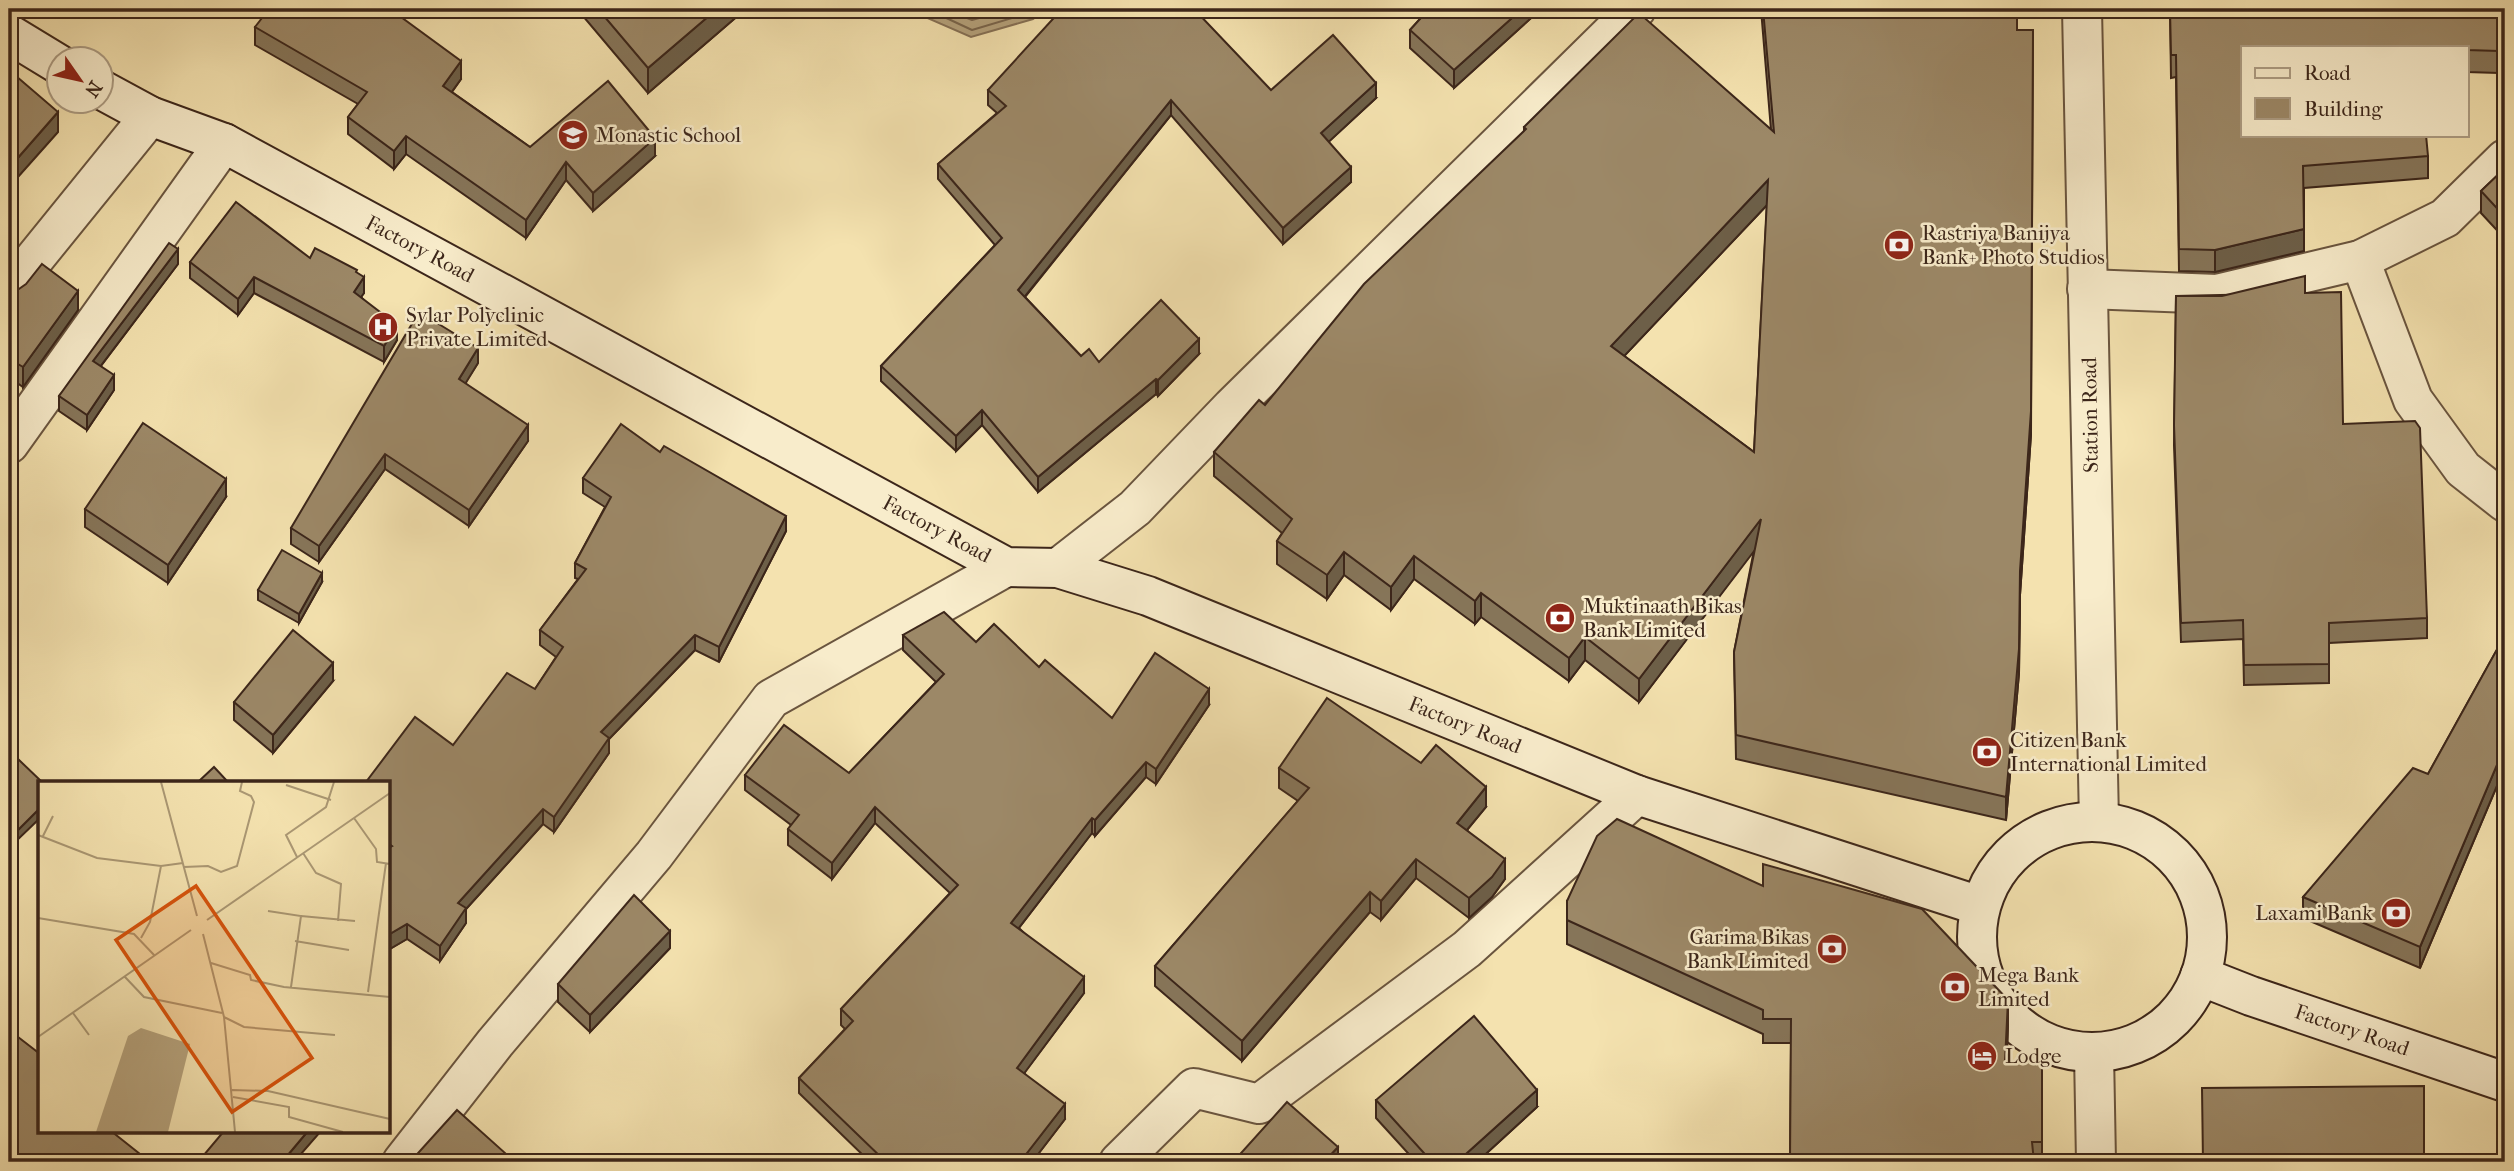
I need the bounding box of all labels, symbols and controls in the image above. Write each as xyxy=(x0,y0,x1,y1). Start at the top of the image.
north arrow xyxy=(46,46,116,116)
legend xyxy=(2241,46,2468,136)
text: Road xyxy=(2304,61,2351,85)
text: N xyxy=(80,77,106,102)
text: Building xyxy=(2304,97,2383,121)
school or university icon: Monastic School xyxy=(556,118,590,152)
place label: Monastic School xyxy=(596,123,741,147)
street label: Factory Road xyxy=(362,210,479,288)
place label: Rastriya Banijya Bank+ Photo Studios xyxy=(1922,221,2105,269)
bank icon: Rastriya Banijya Bank+ Photo Studios xyxy=(1882,228,1916,262)
place label: Sylar Polyclinic Private Limited xyxy=(406,303,548,351)
hospital icon: Sylar Polyclinic Private Limited xyxy=(366,310,400,344)
street label: Station Road xyxy=(2077,356,2103,473)
street label: Factory Road xyxy=(879,490,996,568)
place label: Muktinaath Bikas Bank Limited xyxy=(1583,594,1742,642)
bank icon: Muktinaath Bikas Bank Limited xyxy=(1543,601,1577,635)
street label: Factory Road xyxy=(1405,691,1525,759)
place label: Citizen Bank International Limited xyxy=(2010,728,2207,776)
bank icon: Citizen Bank International Limited xyxy=(1970,735,2004,769)
inset map xyxy=(38,781,390,1132)
bank icon: Laxami Bank xyxy=(2379,896,2413,930)
place label: Laxami Bank xyxy=(2255,901,2373,925)
place label: Garima Bikas Bank Limited xyxy=(1686,925,1810,973)
bank icon: Garima Bikas Bank Limited xyxy=(1815,932,1849,966)
place label: Mega Bank Limited xyxy=(1978,963,2079,1011)
bank icon: Mega Bank Limited xyxy=(1938,970,1972,1004)
street label: Factory Road xyxy=(2292,999,2413,1061)
hotel icon: Lodge xyxy=(1965,1039,1999,1073)
place label: Lodge xyxy=(2005,1044,2061,1068)

